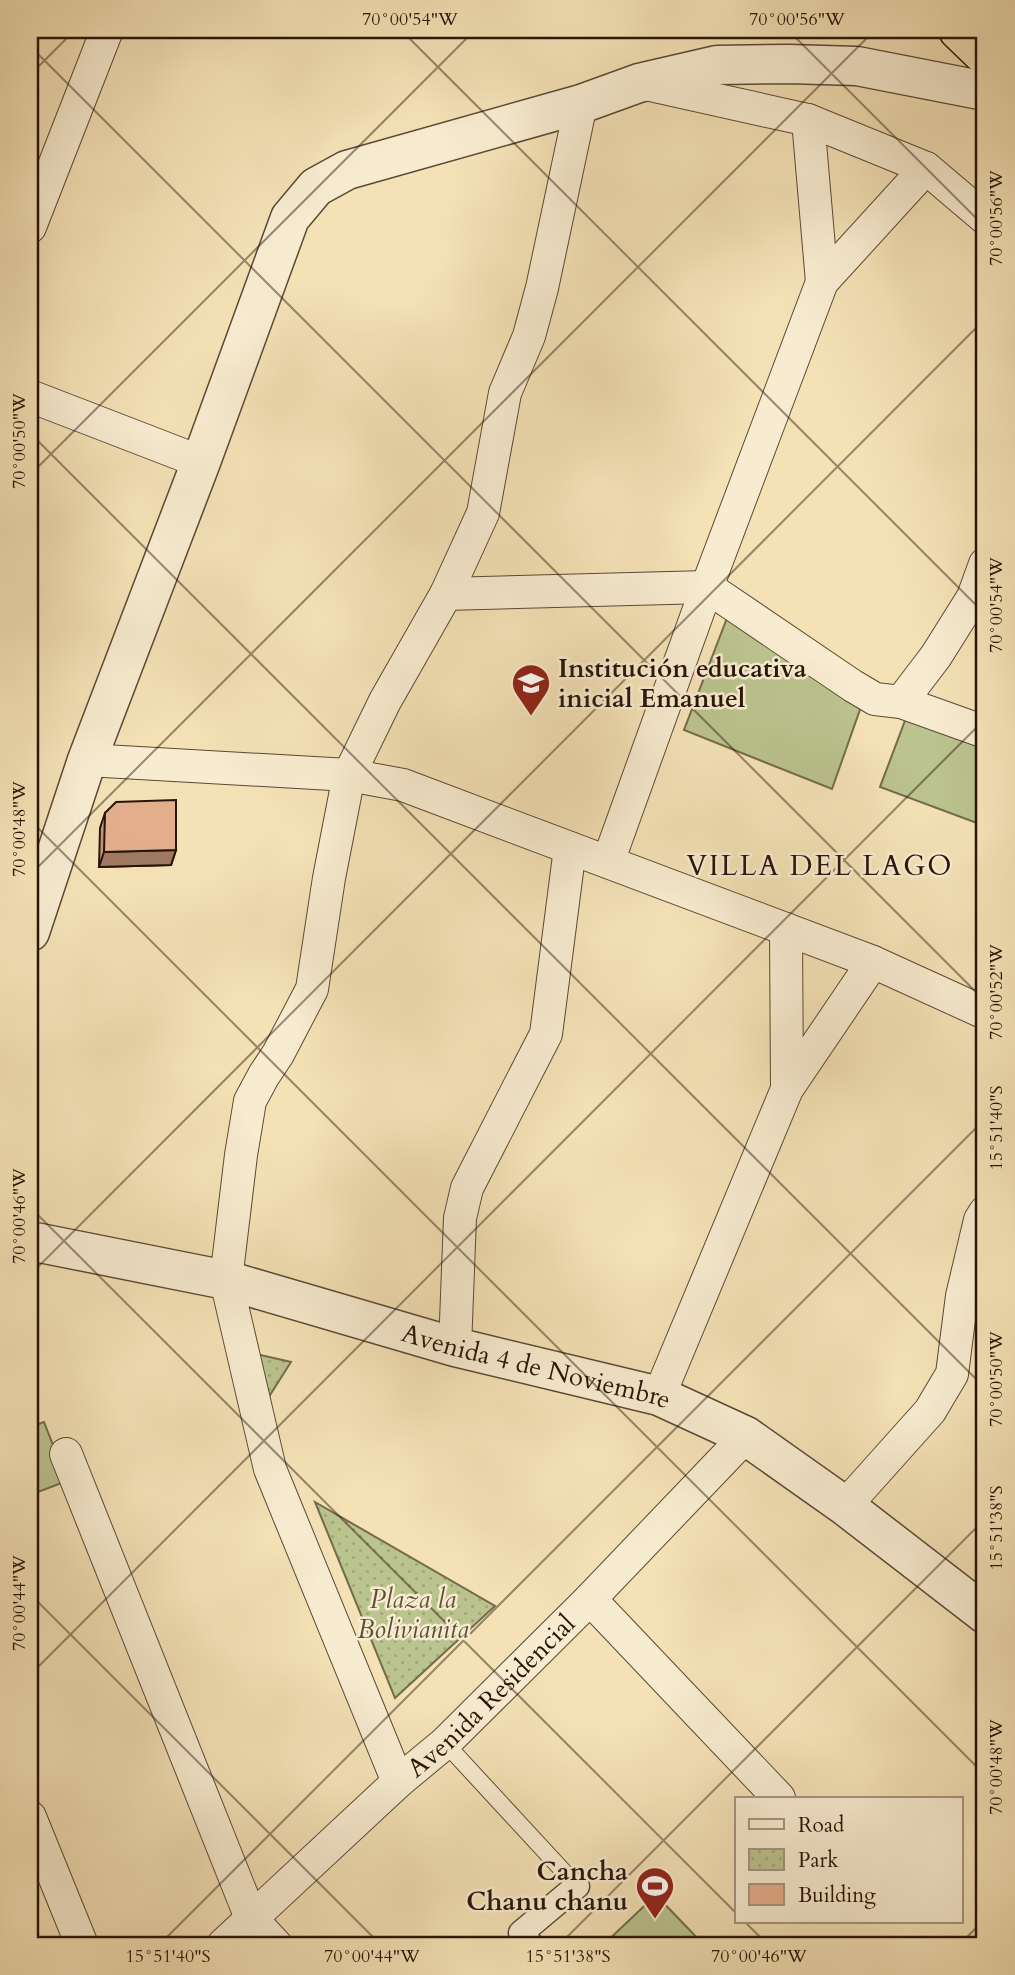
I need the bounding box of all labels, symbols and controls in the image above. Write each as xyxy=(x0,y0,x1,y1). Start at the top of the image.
text: 70°00'54"W xyxy=(362,7,458,32)
text: 70°00'56"W xyxy=(749,7,845,32)
text: 70°00'56"W xyxy=(984,170,1009,266)
text: 70°00'50"W xyxy=(7,393,32,489)
text: 70°00'54"W xyxy=(984,557,1009,653)
place label: Institución educativa inicial Emanuel xyxy=(558,651,807,716)
school or university icon: Institución educativa inicial Emanuel xyxy=(510,662,552,717)
text: 70°00'48"W xyxy=(7,781,32,877)
district label: VILLA DEL LAGO xyxy=(686,847,954,885)
text: 70°00'52"W xyxy=(984,944,1009,1040)
text: 15°51'40"S xyxy=(984,1086,1009,1170)
text: 70°00'46"W xyxy=(7,1168,32,1264)
street label: Avenida 4 de Noviembre xyxy=(398,1315,677,1417)
text: 70°00'50"W xyxy=(984,1331,1009,1427)
text: 15°51'38"S xyxy=(984,1486,1009,1570)
text: 70°00'44"W xyxy=(7,1555,32,1651)
park label: Plaza la Bolivianita xyxy=(357,1582,469,1647)
street label: Avenida Residencial xyxy=(399,1606,583,1785)
text: 70°00'48"W xyxy=(984,1719,1009,1815)
legend xyxy=(735,1797,962,1923)
text: Road xyxy=(798,1811,844,1840)
text: Park xyxy=(798,1846,839,1875)
place label: Cancha Chanu chanu xyxy=(466,1854,628,1919)
sports icon: Cancha Chanu chanu xyxy=(634,1865,676,1920)
text: Building xyxy=(798,1881,876,1910)
text: 15°51'40"S xyxy=(126,1944,210,1969)
text: 70°00'44"W xyxy=(324,1944,420,1969)
text: 15°51'38"S xyxy=(526,1944,610,1969)
text: 70°00'46"W xyxy=(711,1944,807,1969)

